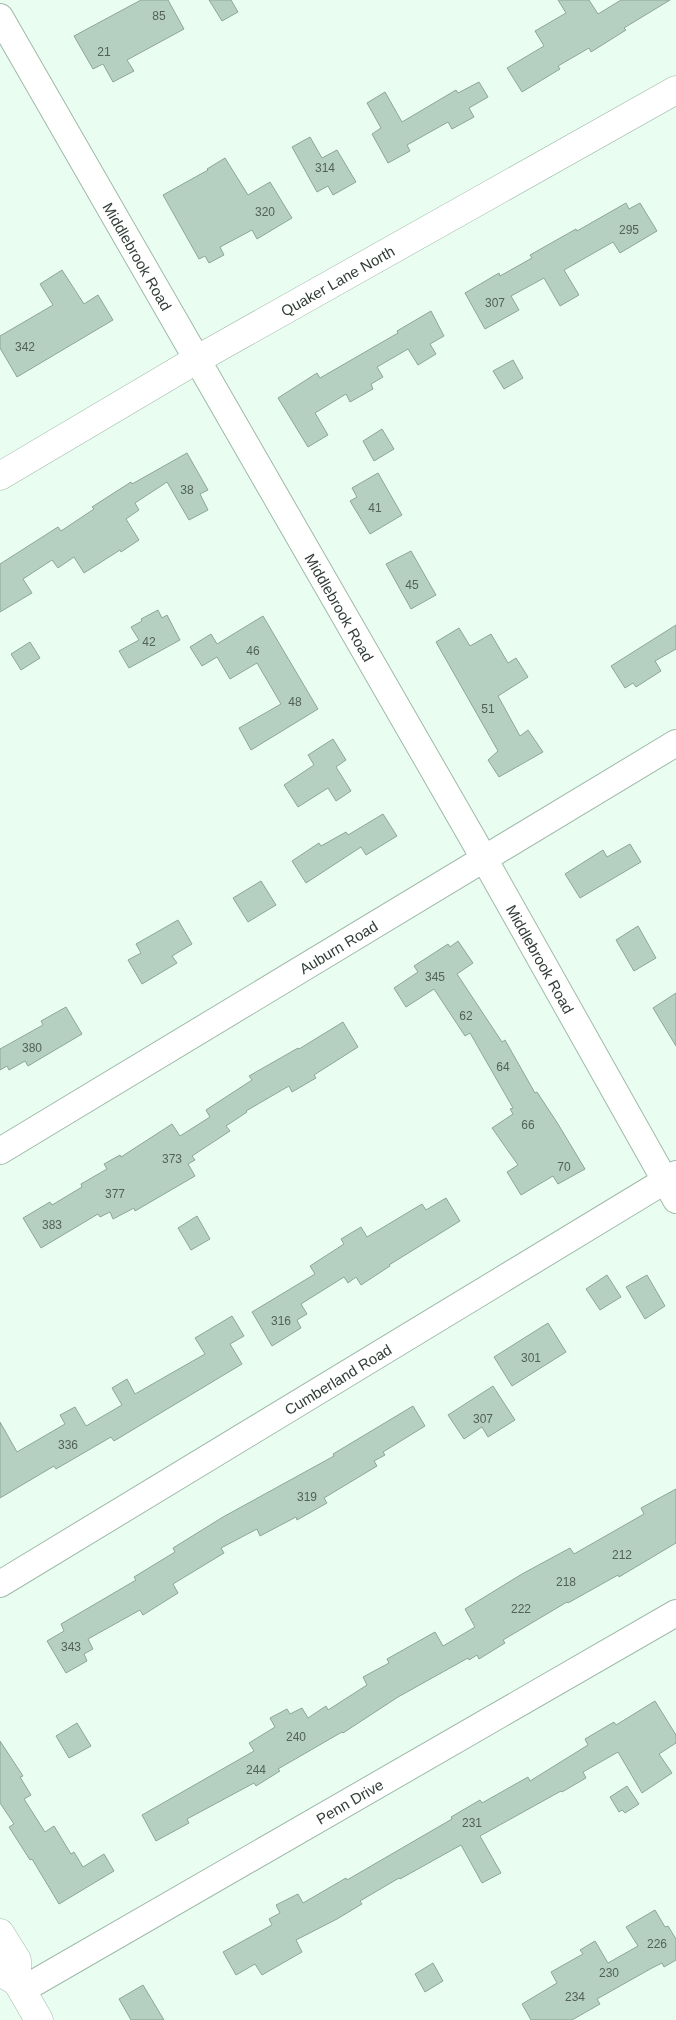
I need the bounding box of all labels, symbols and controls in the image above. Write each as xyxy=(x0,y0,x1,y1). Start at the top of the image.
house number: 85 xyxy=(152,9,166,23)
house number: 21 xyxy=(97,45,111,59)
house number: 314 xyxy=(315,161,335,175)
street label: Middlebrook Road xyxy=(100,199,175,313)
house number: 320 xyxy=(255,205,275,219)
house number: 295 xyxy=(619,223,639,237)
street label: Quaker Lane North xyxy=(278,242,397,319)
house number: 307 xyxy=(485,296,505,310)
house number: 342 xyxy=(15,340,35,354)
house number: 38 xyxy=(180,483,194,497)
house number: 41 xyxy=(368,501,382,515)
street label: Middlebrook Road xyxy=(302,550,377,664)
house number: 45 xyxy=(405,578,419,592)
house number: 42 xyxy=(142,635,156,649)
house number: 46 xyxy=(246,644,260,658)
house number: 48 xyxy=(288,695,302,709)
house number: 51 xyxy=(481,702,495,716)
street label: Middlebrook Road xyxy=(503,902,578,1016)
street label: Auburn Road xyxy=(296,917,380,977)
house number: 345 xyxy=(425,970,445,984)
house number: 62 xyxy=(459,1009,473,1023)
house number: 380 xyxy=(22,1041,42,1055)
house number: 64 xyxy=(496,1060,510,1074)
house number: 66 xyxy=(521,1118,535,1132)
house number: 373 xyxy=(162,1152,182,1166)
house number: 70 xyxy=(557,1160,571,1174)
house number: 377 xyxy=(105,1187,125,1201)
house number: 383 xyxy=(42,1218,62,1232)
house number: 316 xyxy=(271,1314,291,1328)
street label: Cumberland Road xyxy=(281,1340,394,1418)
house number: 301 xyxy=(521,1351,541,1365)
house number: 307 xyxy=(473,1412,493,1426)
house number: 336 xyxy=(58,1438,78,1452)
house number: 319 xyxy=(297,1490,317,1504)
house number: 212 xyxy=(612,1548,632,1562)
house number: 218 xyxy=(556,1575,576,1589)
house number: 222 xyxy=(511,1602,531,1616)
house number: 343 xyxy=(61,1640,81,1654)
house number: 240 xyxy=(286,1730,306,1744)
house number: 244 xyxy=(246,1763,266,1777)
street label: Penn Drive xyxy=(313,1775,386,1827)
house number: 231 xyxy=(462,1816,482,1830)
house number: 226 xyxy=(647,1937,667,1951)
house number: 230 xyxy=(599,1966,619,1980)
house number: 234 xyxy=(565,1990,585,2004)

